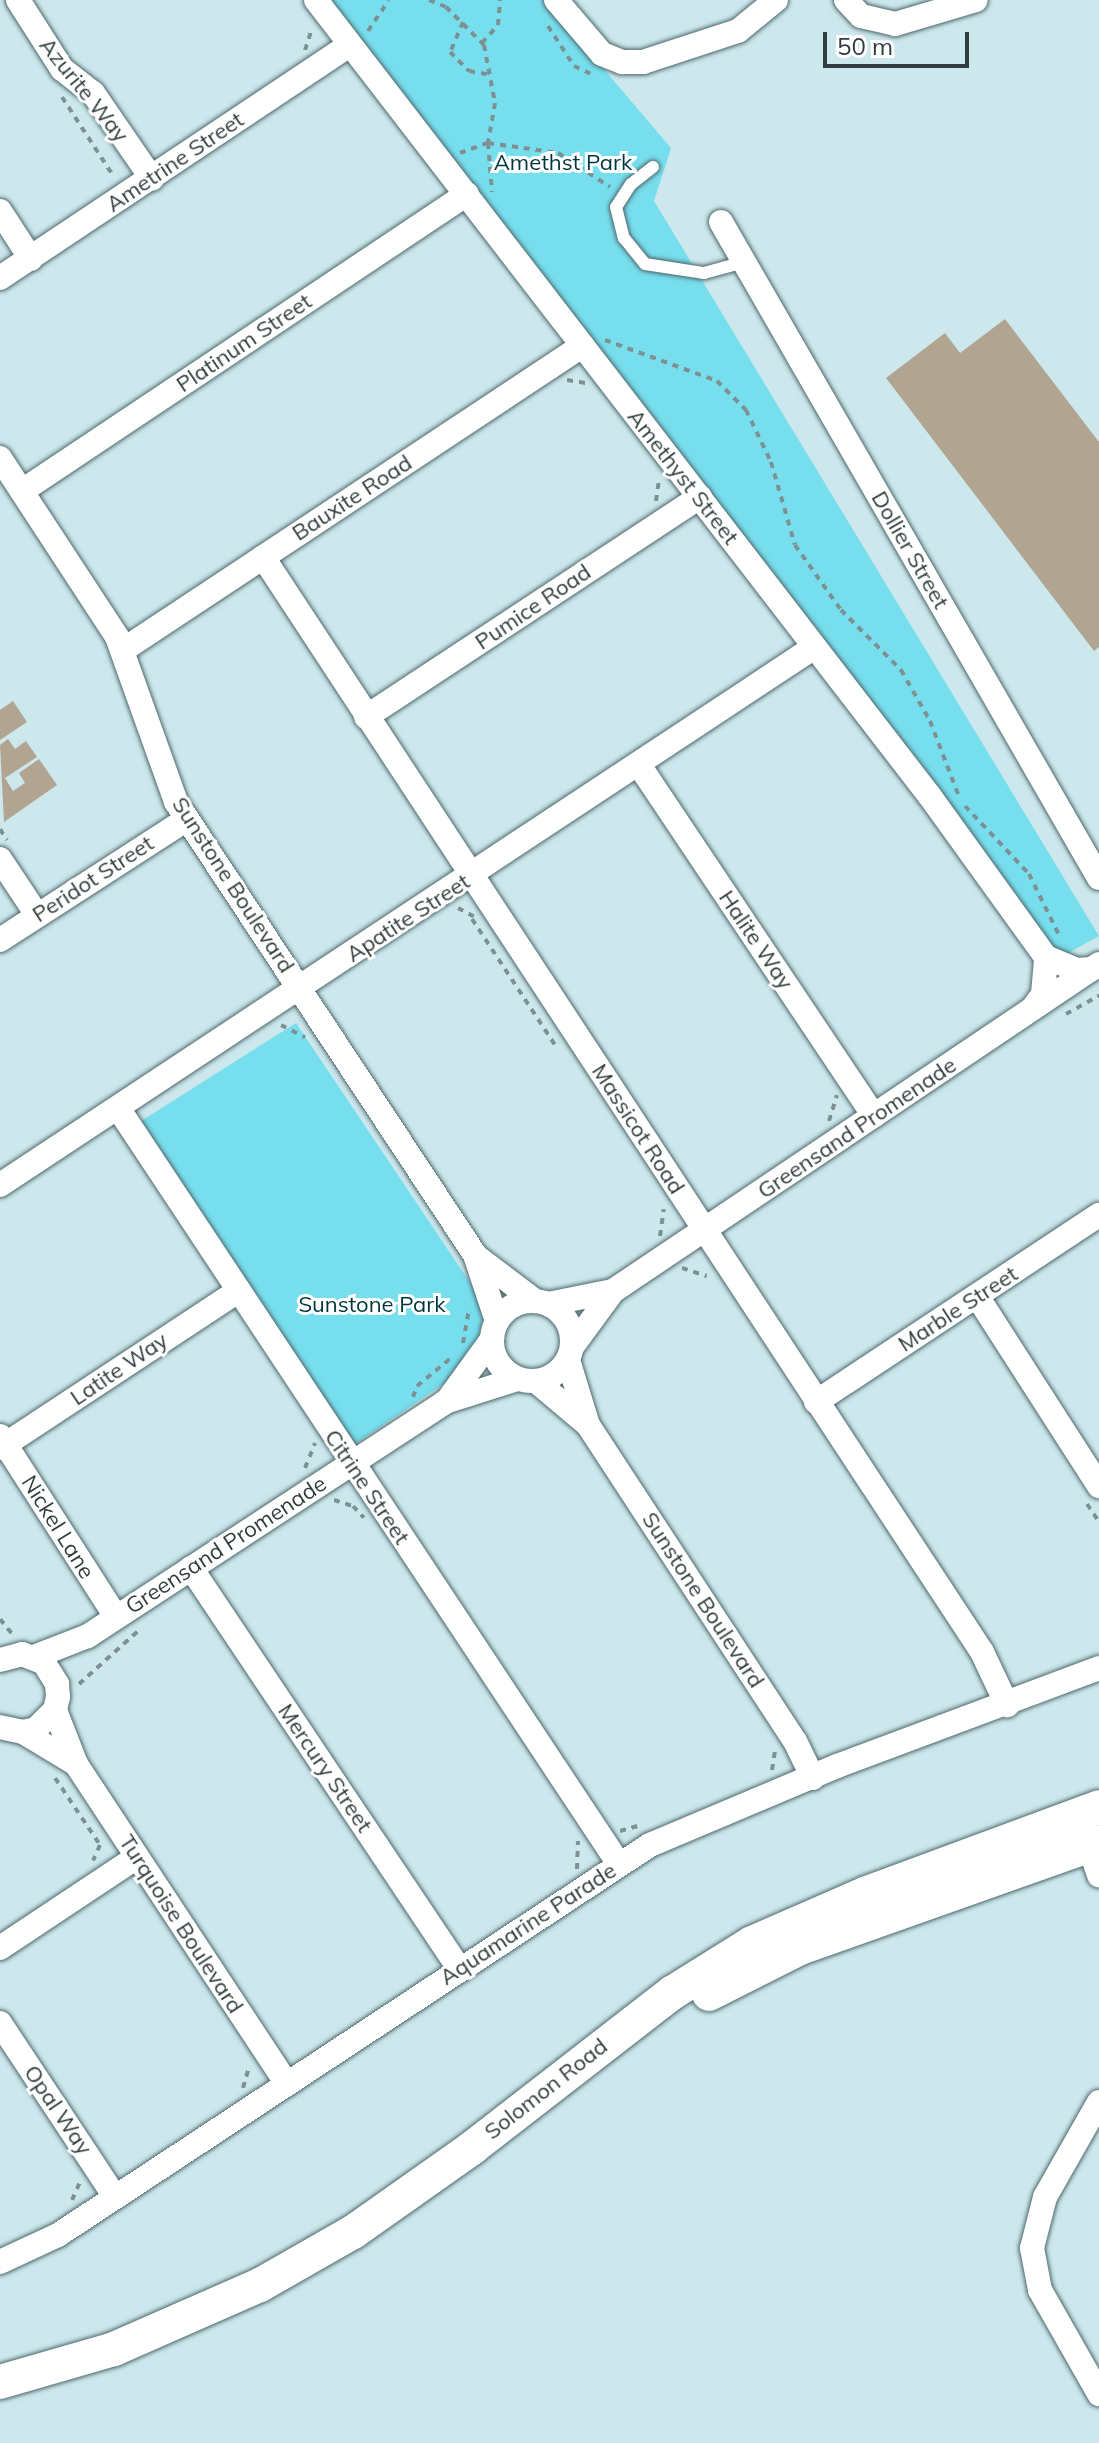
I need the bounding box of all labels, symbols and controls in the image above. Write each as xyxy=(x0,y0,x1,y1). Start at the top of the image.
scale bar xyxy=(827,16,973,66)
text: 50 m xyxy=(837,31,893,61)
street label: Azurite Way xyxy=(34,32,134,148)
street label: Ametrine Street xyxy=(101,106,249,218)
park label: Amethst Park xyxy=(494,150,632,176)
street label: Platinum Street xyxy=(171,288,317,398)
street label: Amethyst Street xyxy=(622,404,744,550)
street label: Bauxite Road xyxy=(287,450,417,546)
street label: Dollier Street xyxy=(866,487,954,613)
street label: Pumice Road xyxy=(470,559,596,655)
street label: Sunstone Boulevard xyxy=(166,792,300,978)
street label: Peridot Street xyxy=(28,830,158,928)
street label: Apatite Street xyxy=(341,868,475,968)
street label: Halite Way xyxy=(713,885,799,995)
street label: Greensand Promenade xyxy=(753,1052,961,1204)
street label: Massicot Road xyxy=(586,1059,690,1199)
street label: Marble Street xyxy=(893,1261,1023,1357)
park label: Sunstone Park xyxy=(298,1292,446,1318)
street label: Latite Way xyxy=(65,1327,173,1411)
street label: Citrine Street xyxy=(319,1425,415,1549)
street label: Greensand Promenade xyxy=(121,1470,331,1620)
street label: Nickel Lane xyxy=(16,1471,100,1583)
street label: Sunstone Boulevard xyxy=(636,1507,770,1693)
street label: Mercury Street xyxy=(272,1699,378,1837)
street label: Turquoise Boulevard xyxy=(113,1830,249,2018)
street label: Aquamarine Parade xyxy=(435,1857,621,1991)
street label: Solomon Road xyxy=(479,2033,613,2145)
street label: Opal Way xyxy=(18,2060,98,2160)

